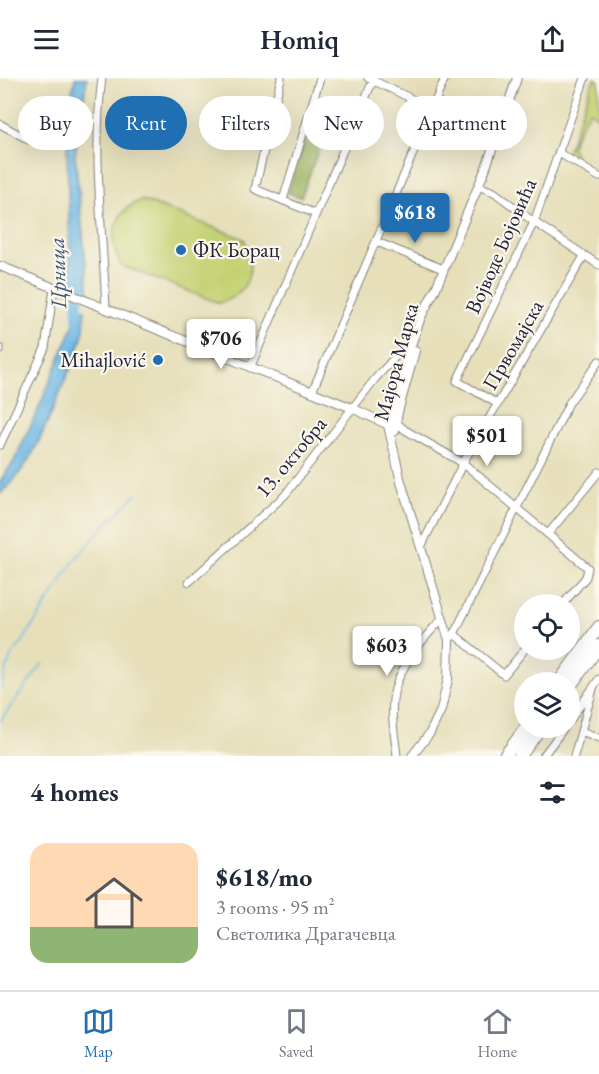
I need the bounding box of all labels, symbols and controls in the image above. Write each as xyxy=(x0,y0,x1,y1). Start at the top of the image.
text: Homiq xyxy=(260,22,339,57)
icon: menu xyxy=(30,23,63,56)
icon: share xyxy=(536,23,569,56)
chip: Buy xyxy=(18,96,93,150)
chip: Rent xyxy=(105,96,187,150)
chip: Filters xyxy=(199,96,291,150)
chip: New xyxy=(303,96,384,150)
chip: Apartment xyxy=(396,96,527,150)
street label: Војводе Бојовића xyxy=(459,173,543,318)
pin: $618 xyxy=(379,193,451,244)
text: $618 xyxy=(395,199,435,225)
place label: ФК Борац xyxy=(193,236,280,263)
water label: Црница xyxy=(42,237,73,310)
marker: ФК Борац xyxy=(174,243,188,257)
street label: Првомајска xyxy=(476,294,550,395)
street label: Мајора Марка xyxy=(367,299,424,424)
pin: $706 xyxy=(185,319,257,370)
text: $706 xyxy=(201,325,241,351)
place label: Mihajlović xyxy=(60,346,146,373)
marker: Mihajlović xyxy=(151,353,165,367)
street label: 13. октобра xyxy=(249,410,333,503)
pin: $501 xyxy=(451,416,523,467)
text: $501 xyxy=(467,422,507,448)
map controls xyxy=(514,594,580,738)
button: locate xyxy=(514,594,580,660)
pin: $603 xyxy=(351,626,423,677)
text: $603 xyxy=(367,632,407,658)
button: layers xyxy=(514,672,580,738)
text: 4 homes xyxy=(30,775,119,809)
icon: filters xyxy=(536,776,569,809)
text: $618/mo xyxy=(216,860,312,894)
icon: home xyxy=(78,867,150,939)
text: 3 rooms · 95 m² xyxy=(216,894,335,920)
text: Светолика Драгачевца xyxy=(216,920,396,946)
tab: Map xyxy=(82,1005,115,1062)
tab: Saved xyxy=(279,1005,313,1062)
tab: Home xyxy=(477,1005,517,1062)

